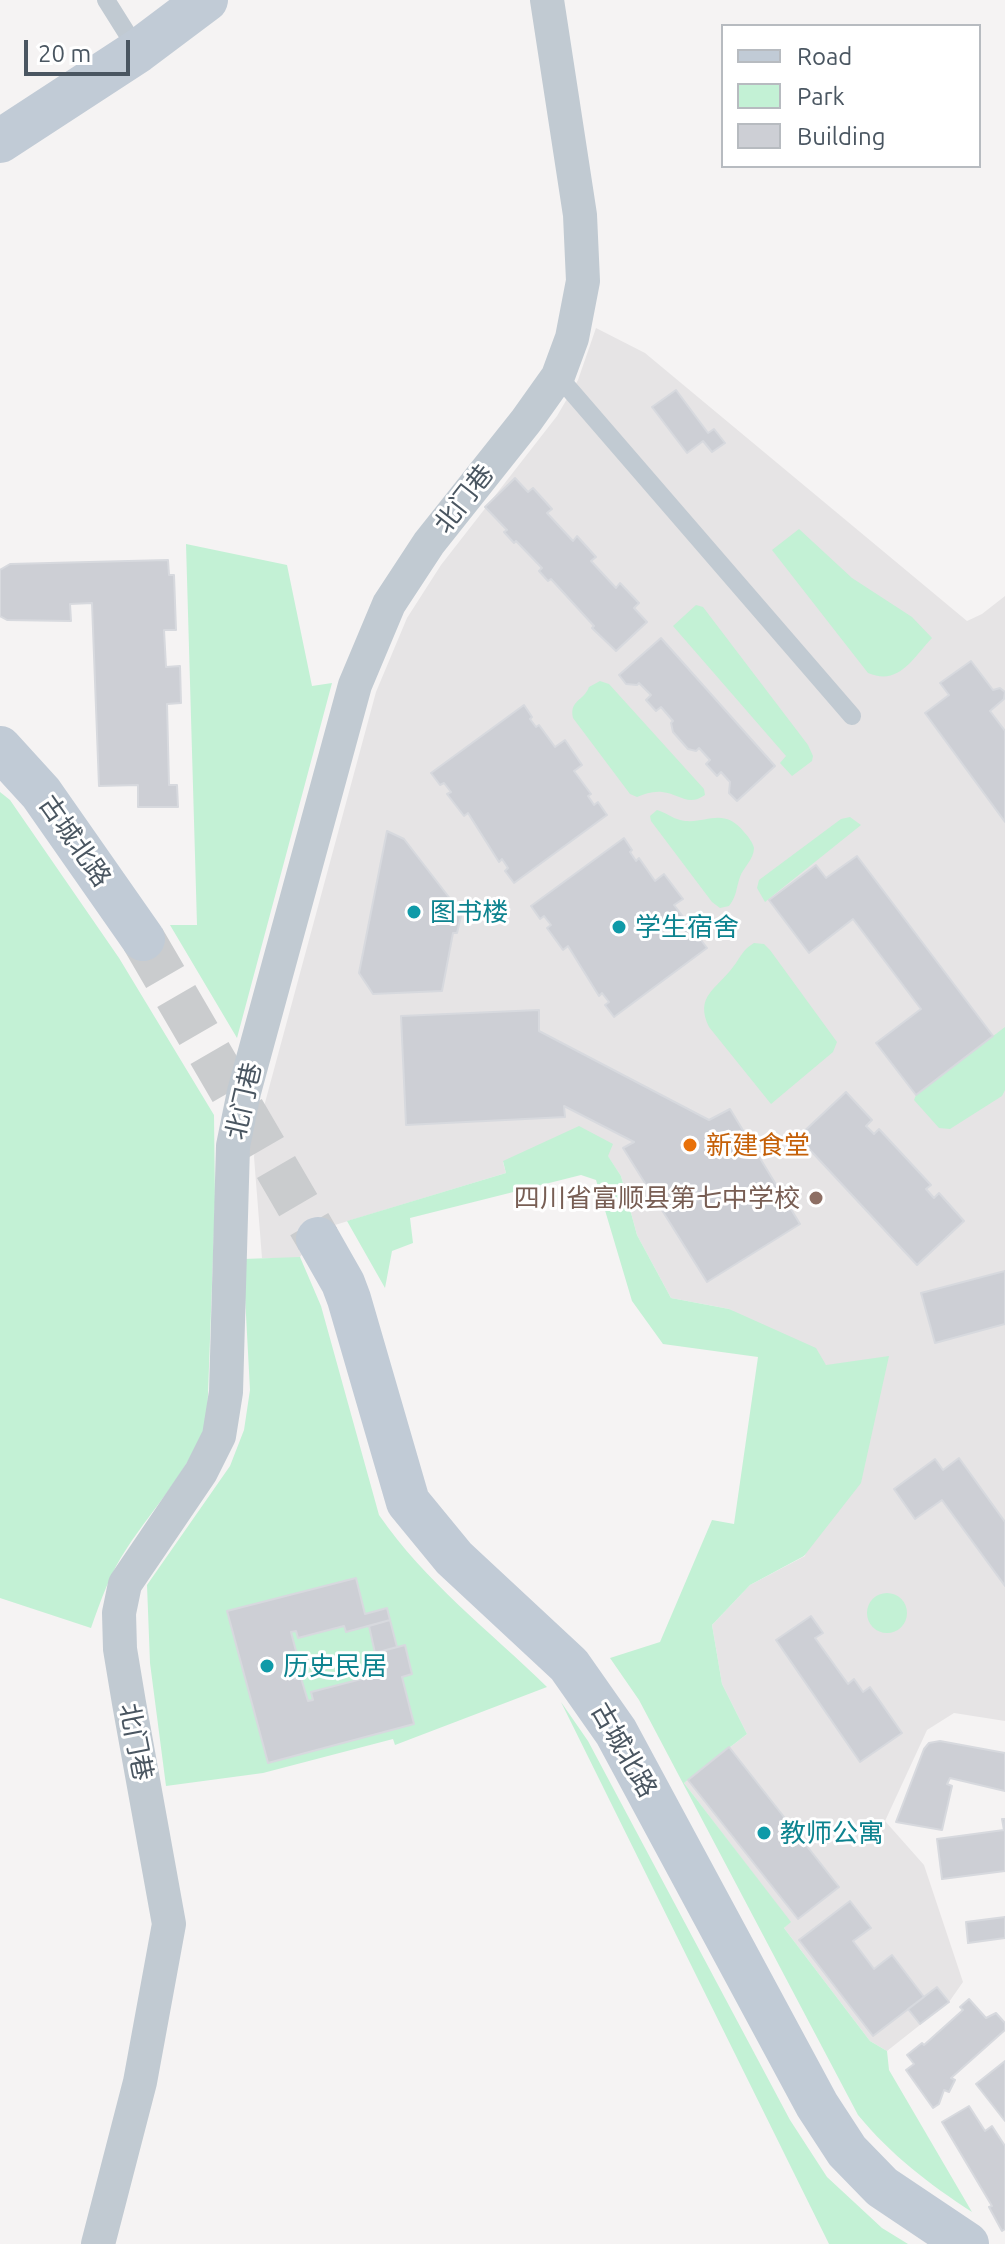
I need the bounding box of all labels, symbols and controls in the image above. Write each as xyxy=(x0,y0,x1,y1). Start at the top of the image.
scale bar xyxy=(28,24,134,74)
legend xyxy=(721,24,981,168)
text: 20 m xyxy=(38,40,91,67)
text: Road xyxy=(797,43,852,70)
text: Park xyxy=(797,83,845,110)
text: Building xyxy=(797,123,885,150)
street label: 北门巷 xyxy=(428,459,500,539)
street label: 古城北路 xyxy=(32,789,118,893)
place label: 图书楼 xyxy=(430,896,508,928)
marker: 图书楼 xyxy=(405,903,423,921)
place label: 学生宿舍 xyxy=(635,911,739,943)
marker: 学生宿舍 xyxy=(610,918,628,936)
street label: 北门巷 xyxy=(220,1059,268,1143)
place label: 新建食堂 xyxy=(706,1129,810,1161)
marker: 新建食堂 xyxy=(681,1136,699,1154)
place label: 四川省富顺县第七中学校 xyxy=(514,1182,800,1214)
marker: 四川省富顺县第七中学校 xyxy=(807,1189,825,1207)
place label: 历史民居 xyxy=(283,1650,387,1682)
marker: 历史民居 xyxy=(258,1657,276,1675)
street label: 古城北路 xyxy=(584,1697,664,1803)
street label: 北门巷 xyxy=(113,1701,159,1783)
place label: 教师公寓 xyxy=(780,1817,884,1849)
marker: 教师公寓 xyxy=(755,1824,773,1842)

